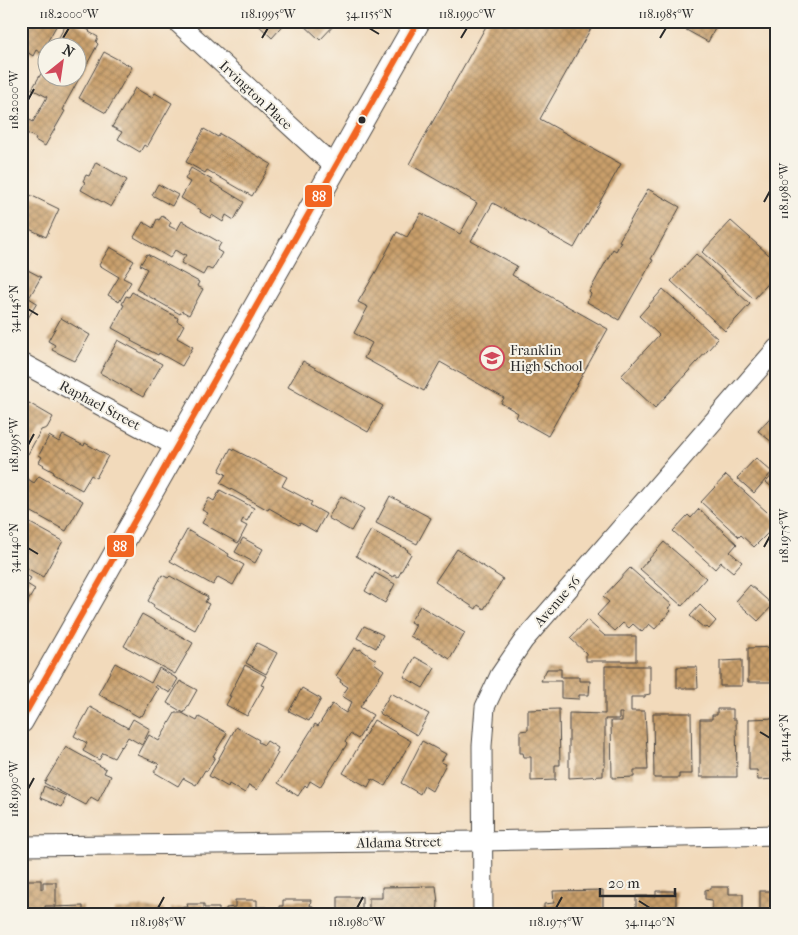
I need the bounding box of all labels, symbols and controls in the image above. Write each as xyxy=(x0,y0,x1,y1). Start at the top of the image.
text: 118.2000°W xyxy=(39,7,100,21)
text: 118.1995°W xyxy=(240,7,297,21)
text: 34.1155°N xyxy=(346,7,392,21)
text: 118.1990°W xyxy=(439,7,496,21)
text: 118.1985°W xyxy=(639,7,695,21)
north arrow xyxy=(38,38,88,88)
text: N xyxy=(59,41,77,61)
street label: Irvington Place xyxy=(216,57,296,133)
text: 118.2000°W xyxy=(7,69,21,130)
unlabelled marker xyxy=(357,115,367,125)
text: 118.1980°W xyxy=(777,162,791,219)
line badge: 88 xyxy=(304,184,333,208)
text: 88 xyxy=(312,188,326,205)
text: 34.1145°N xyxy=(7,285,21,333)
place label: Franklin High School xyxy=(510,342,583,375)
school or university icon: Franklin High School xyxy=(479,345,505,371)
street label: Raphael Street xyxy=(56,377,143,434)
text: 118.1995°W xyxy=(7,416,21,473)
text: 118.1975°W xyxy=(777,507,791,563)
text: 34.1140°N xyxy=(7,523,21,573)
line badge: 88 xyxy=(106,534,135,558)
text: 88 xyxy=(113,538,127,555)
street label: Avenue 56 xyxy=(530,572,584,631)
text: 34.1145°N xyxy=(777,714,791,762)
text: 118.1990°W xyxy=(7,760,21,817)
street label: Aldama Street xyxy=(355,833,442,852)
scale bar xyxy=(600,865,676,897)
text: 20 m xyxy=(608,874,640,892)
text: 118.1985°W xyxy=(131,915,187,929)
text: 118.1980°W xyxy=(329,915,386,929)
text: 118.1975°W xyxy=(529,915,585,929)
text: 34.1140°N xyxy=(625,915,675,929)

